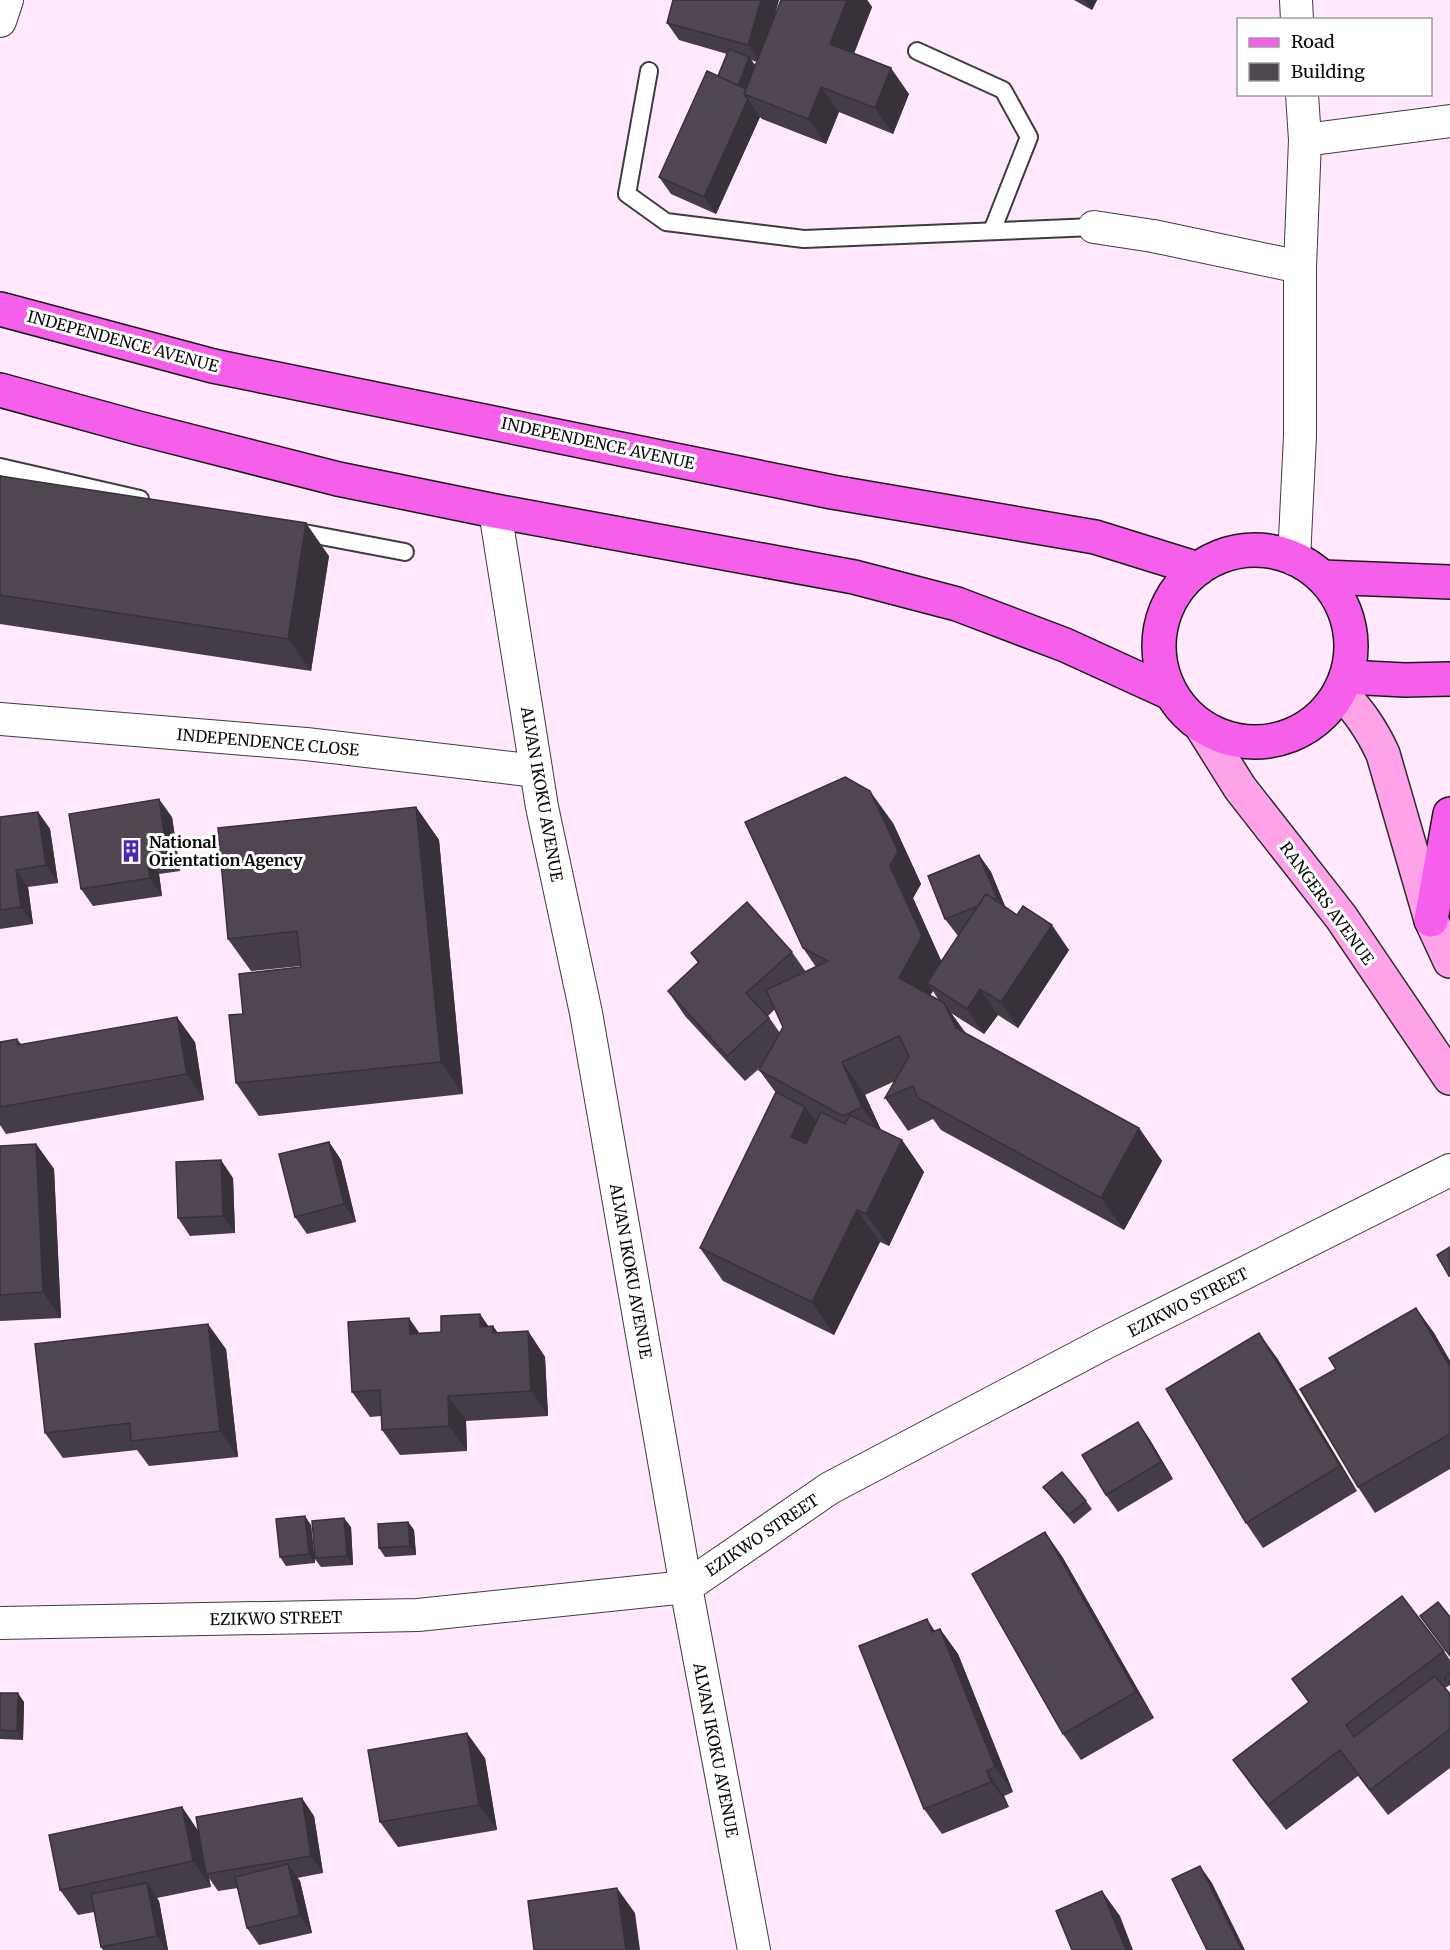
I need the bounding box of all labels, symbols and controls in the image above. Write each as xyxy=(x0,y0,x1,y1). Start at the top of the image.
legend xyxy=(1237,18,1432,96)
text: Road xyxy=(1291,30,1335,53)
text: Building xyxy=(1291,60,1365,83)
street label: INDEPENDENCE AVENUE xyxy=(25,306,222,376)
street label: INDEPENDENCE AVENUE xyxy=(499,413,697,473)
street label: ALVAN IKOKU AVENUE xyxy=(517,704,567,884)
street label: INDEPENDENCE CLOSE xyxy=(176,724,361,760)
place label: National Orientation Agency xyxy=(149,832,303,870)
building icon: National Orientation Agency xyxy=(118,838,144,864)
street label: RANGERS AVENUE xyxy=(1276,838,1379,969)
street label: ALVAN IKOKU AVENUE xyxy=(606,1181,656,1361)
street label: EZIKWO STREET xyxy=(1124,1263,1252,1341)
street label: EZIKWO STREET xyxy=(701,1490,823,1580)
street label: EZIKWO STREET xyxy=(210,1607,342,1629)
street label: ALVAN IKOKU AVENUE xyxy=(689,1660,743,1840)

